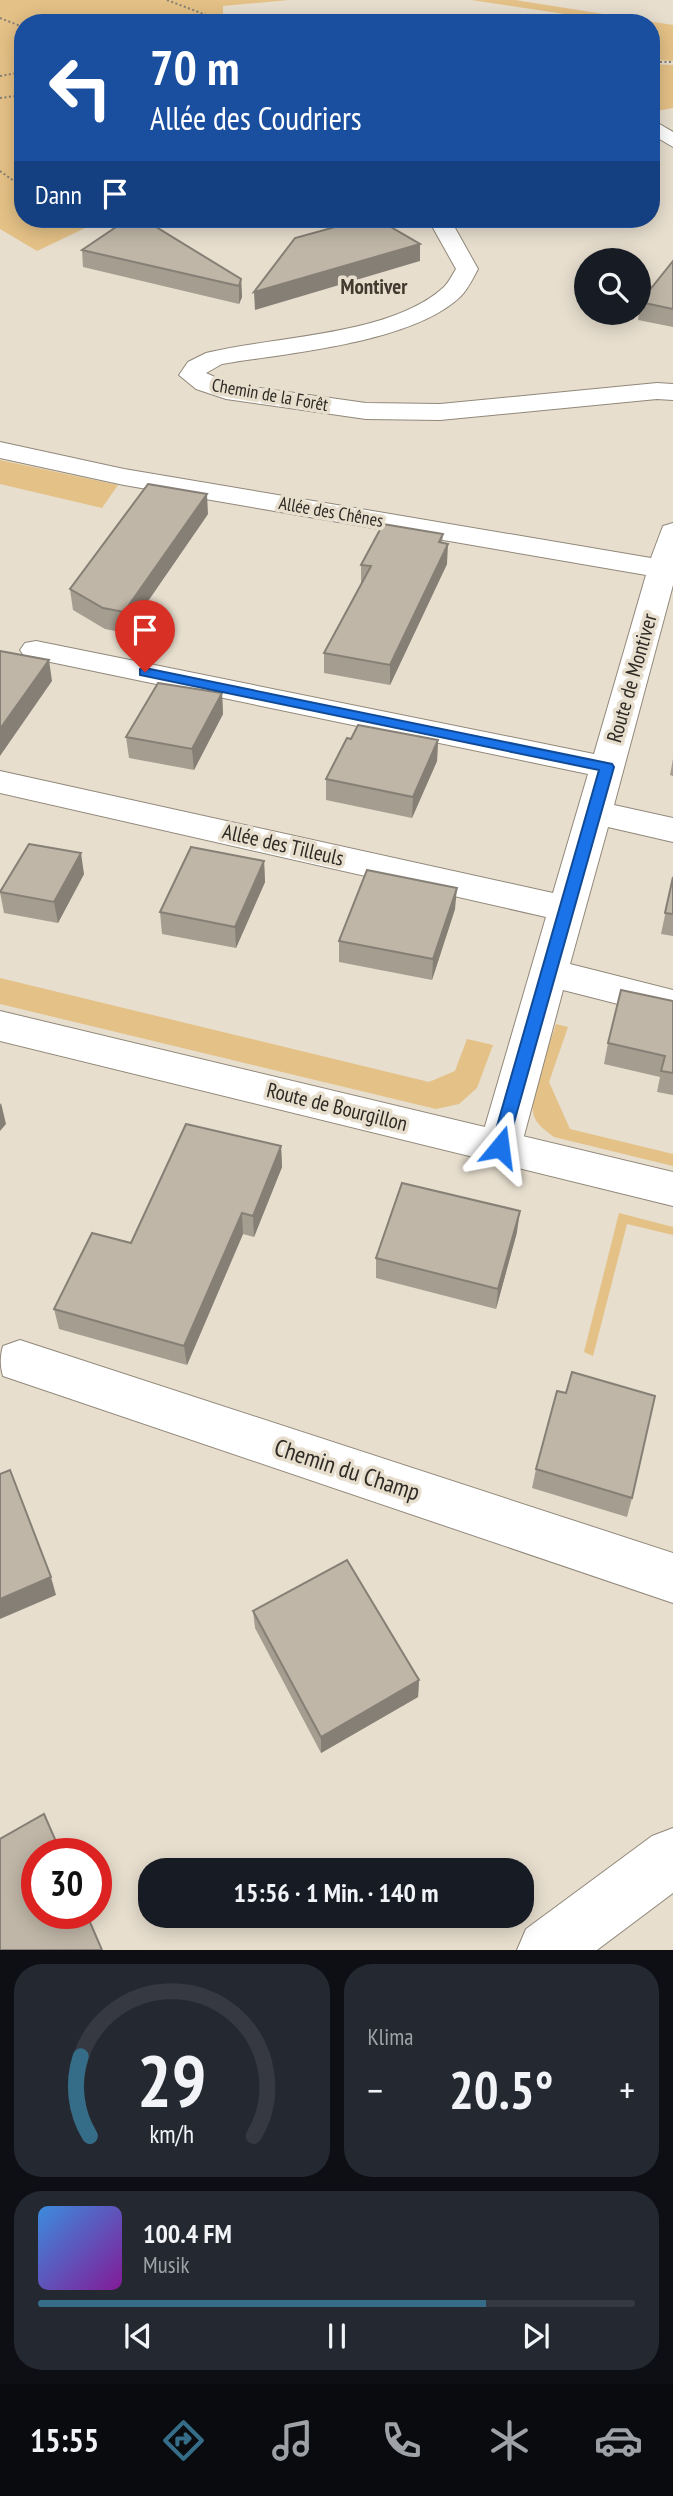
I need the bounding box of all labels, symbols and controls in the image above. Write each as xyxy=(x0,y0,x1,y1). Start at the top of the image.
text: 70 m xyxy=(150,35,239,99)
icon: left xyxy=(35,42,126,133)
text: Allée des Coudriers xyxy=(150,97,362,139)
icon: arrive xyxy=(96,175,134,213)
text: Dann xyxy=(35,178,82,211)
map controls xyxy=(574,248,651,325)
button: search xyxy=(574,248,651,325)
district label: Montiver xyxy=(341,273,408,300)
street label: Chemin de la Forêt xyxy=(210,373,330,416)
street label: Allée des Chênes xyxy=(277,491,385,532)
pin xyxy=(115,600,175,672)
street label: Route de Montiver xyxy=(600,610,663,745)
icon: arrive xyxy=(126,611,164,649)
street label: Allée des Tilleuls xyxy=(220,817,346,872)
street label: Route de Bourgillon xyxy=(264,1076,410,1137)
position arrow xyxy=(463,1110,537,1184)
street label: Chemin du Champ xyxy=(271,1431,424,1508)
speed limit sign: 30 xyxy=(21,1838,112,1929)
text: 15:56 · 1 Min. · 140 m xyxy=(234,1876,438,1909)
text: Klima xyxy=(368,2022,413,2051)
text: 29 xyxy=(137,2033,207,2127)
text: 20.5° xyxy=(449,2056,554,2123)
text: − xyxy=(368,2065,383,2114)
text: + xyxy=(619,2065,635,2114)
text: km/h xyxy=(150,2118,194,2150)
text: 100.4 FM xyxy=(143,2217,232,2250)
text: Musik xyxy=(143,2250,189,2279)
icon: previous xyxy=(119,2317,157,2355)
icon: pause xyxy=(318,2317,356,2355)
icon: next xyxy=(517,2317,555,2355)
icon: directions xyxy=(159,2416,208,2465)
icon: music xyxy=(268,2416,317,2465)
icon: phone xyxy=(377,2416,426,2465)
icon: climate xyxy=(485,2416,534,2465)
icon: car xyxy=(594,2416,643,2465)
text: 15:55 xyxy=(30,2419,99,2461)

